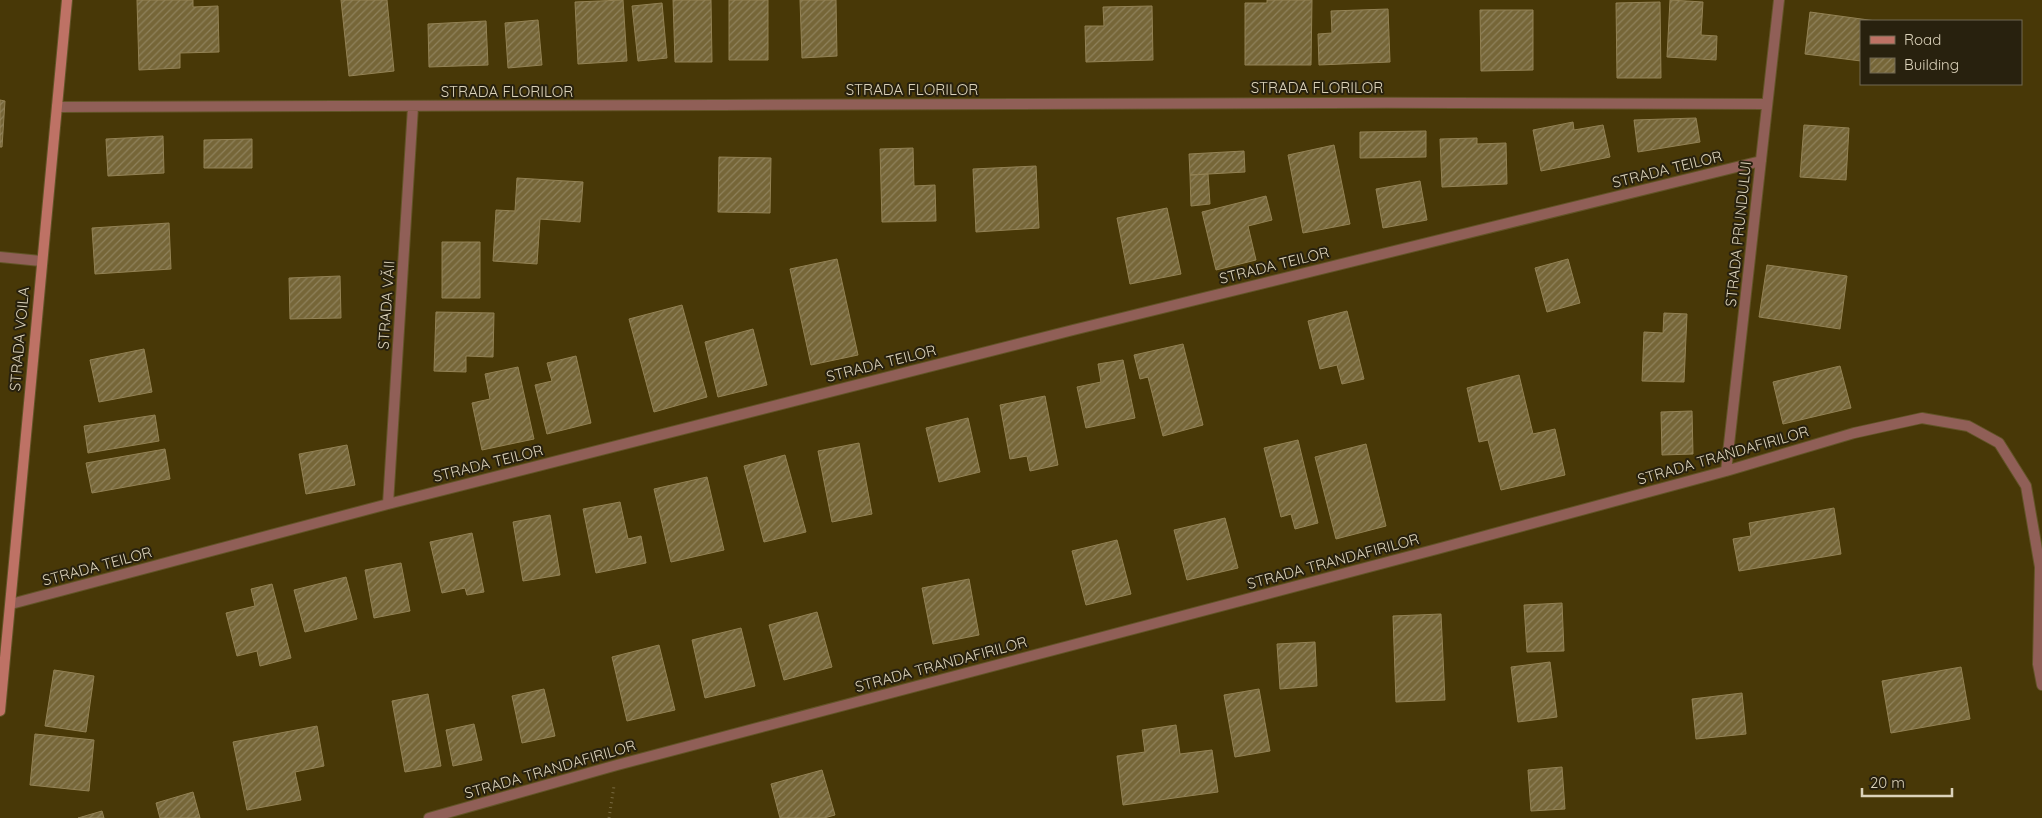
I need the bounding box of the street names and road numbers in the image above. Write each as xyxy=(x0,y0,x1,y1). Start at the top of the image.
street label: STRADA FLORILOR xyxy=(1251,78,1383,97)
street label: STRADA FLORILOR xyxy=(846,80,978,99)
street label: STRADA FLORILOR xyxy=(441,82,573,101)
street label: STRADA TEILOR xyxy=(1610,146,1724,192)
street label: STRADA PRUNDULUI xyxy=(1721,160,1755,308)
street label: STRADA TEILOR xyxy=(1217,242,1331,288)
street label: STRADA VĂII xyxy=(373,260,399,350)
street label: STRADA VOILA xyxy=(5,286,33,392)
street label: STRADA TEILOR xyxy=(824,340,938,386)
street label: STRADA TRANDAFIRILOR xyxy=(1635,421,1811,489)
street label: STRADA TEILOR xyxy=(431,440,545,486)
street label: STRADA TRANDAFIRILOR xyxy=(1245,529,1421,593)
street label: STRADA TEILOR xyxy=(40,542,154,590)
street label: STRADA TRANDAFIRILOR xyxy=(853,632,1029,696)
street label: STRADA TRANDAFIRILOR xyxy=(462,735,638,803)

